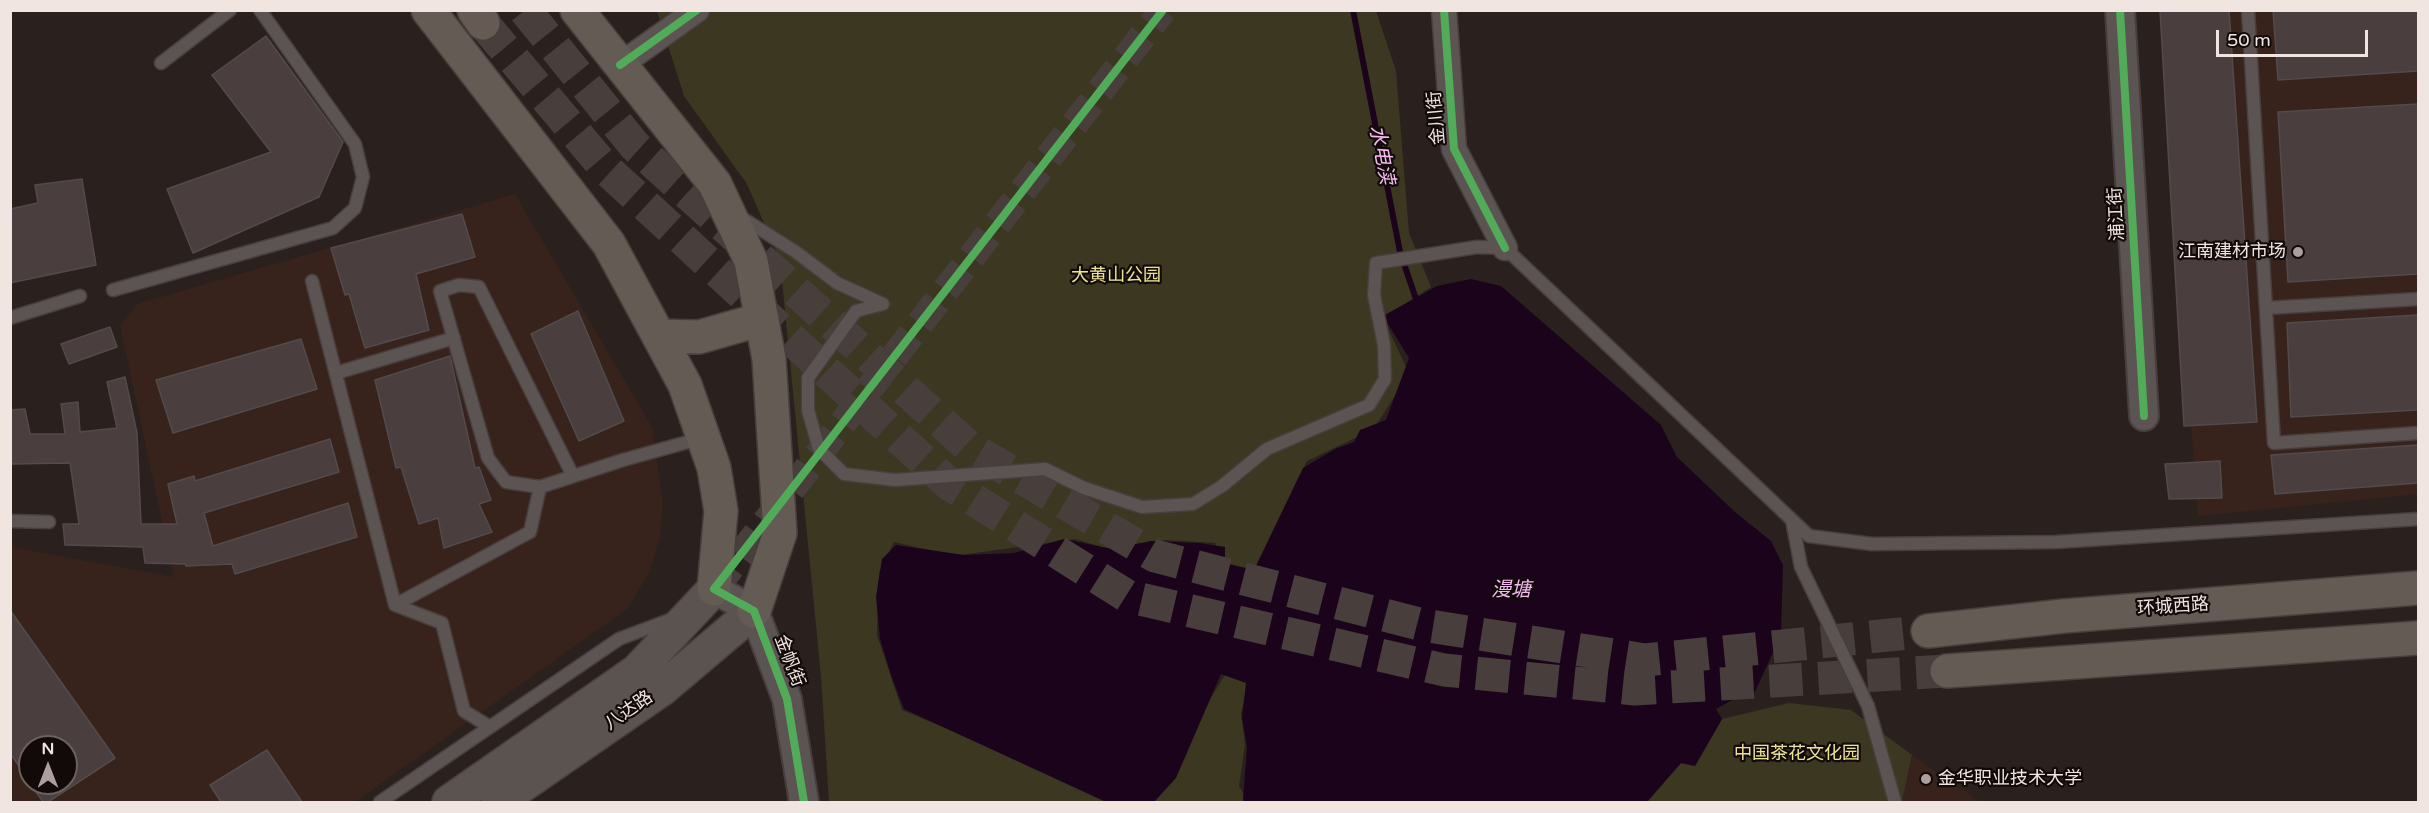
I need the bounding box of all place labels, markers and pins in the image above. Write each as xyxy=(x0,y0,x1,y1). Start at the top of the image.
place label: 江南建材市场 xyxy=(2178,241,2286,263)
marker: 江南建材市场 xyxy=(2291,245,2305,259)
place label: 金华职业技术大学 xyxy=(1938,768,2082,790)
marker: 金华职业技术大学 xyxy=(1919,772,1933,786)

